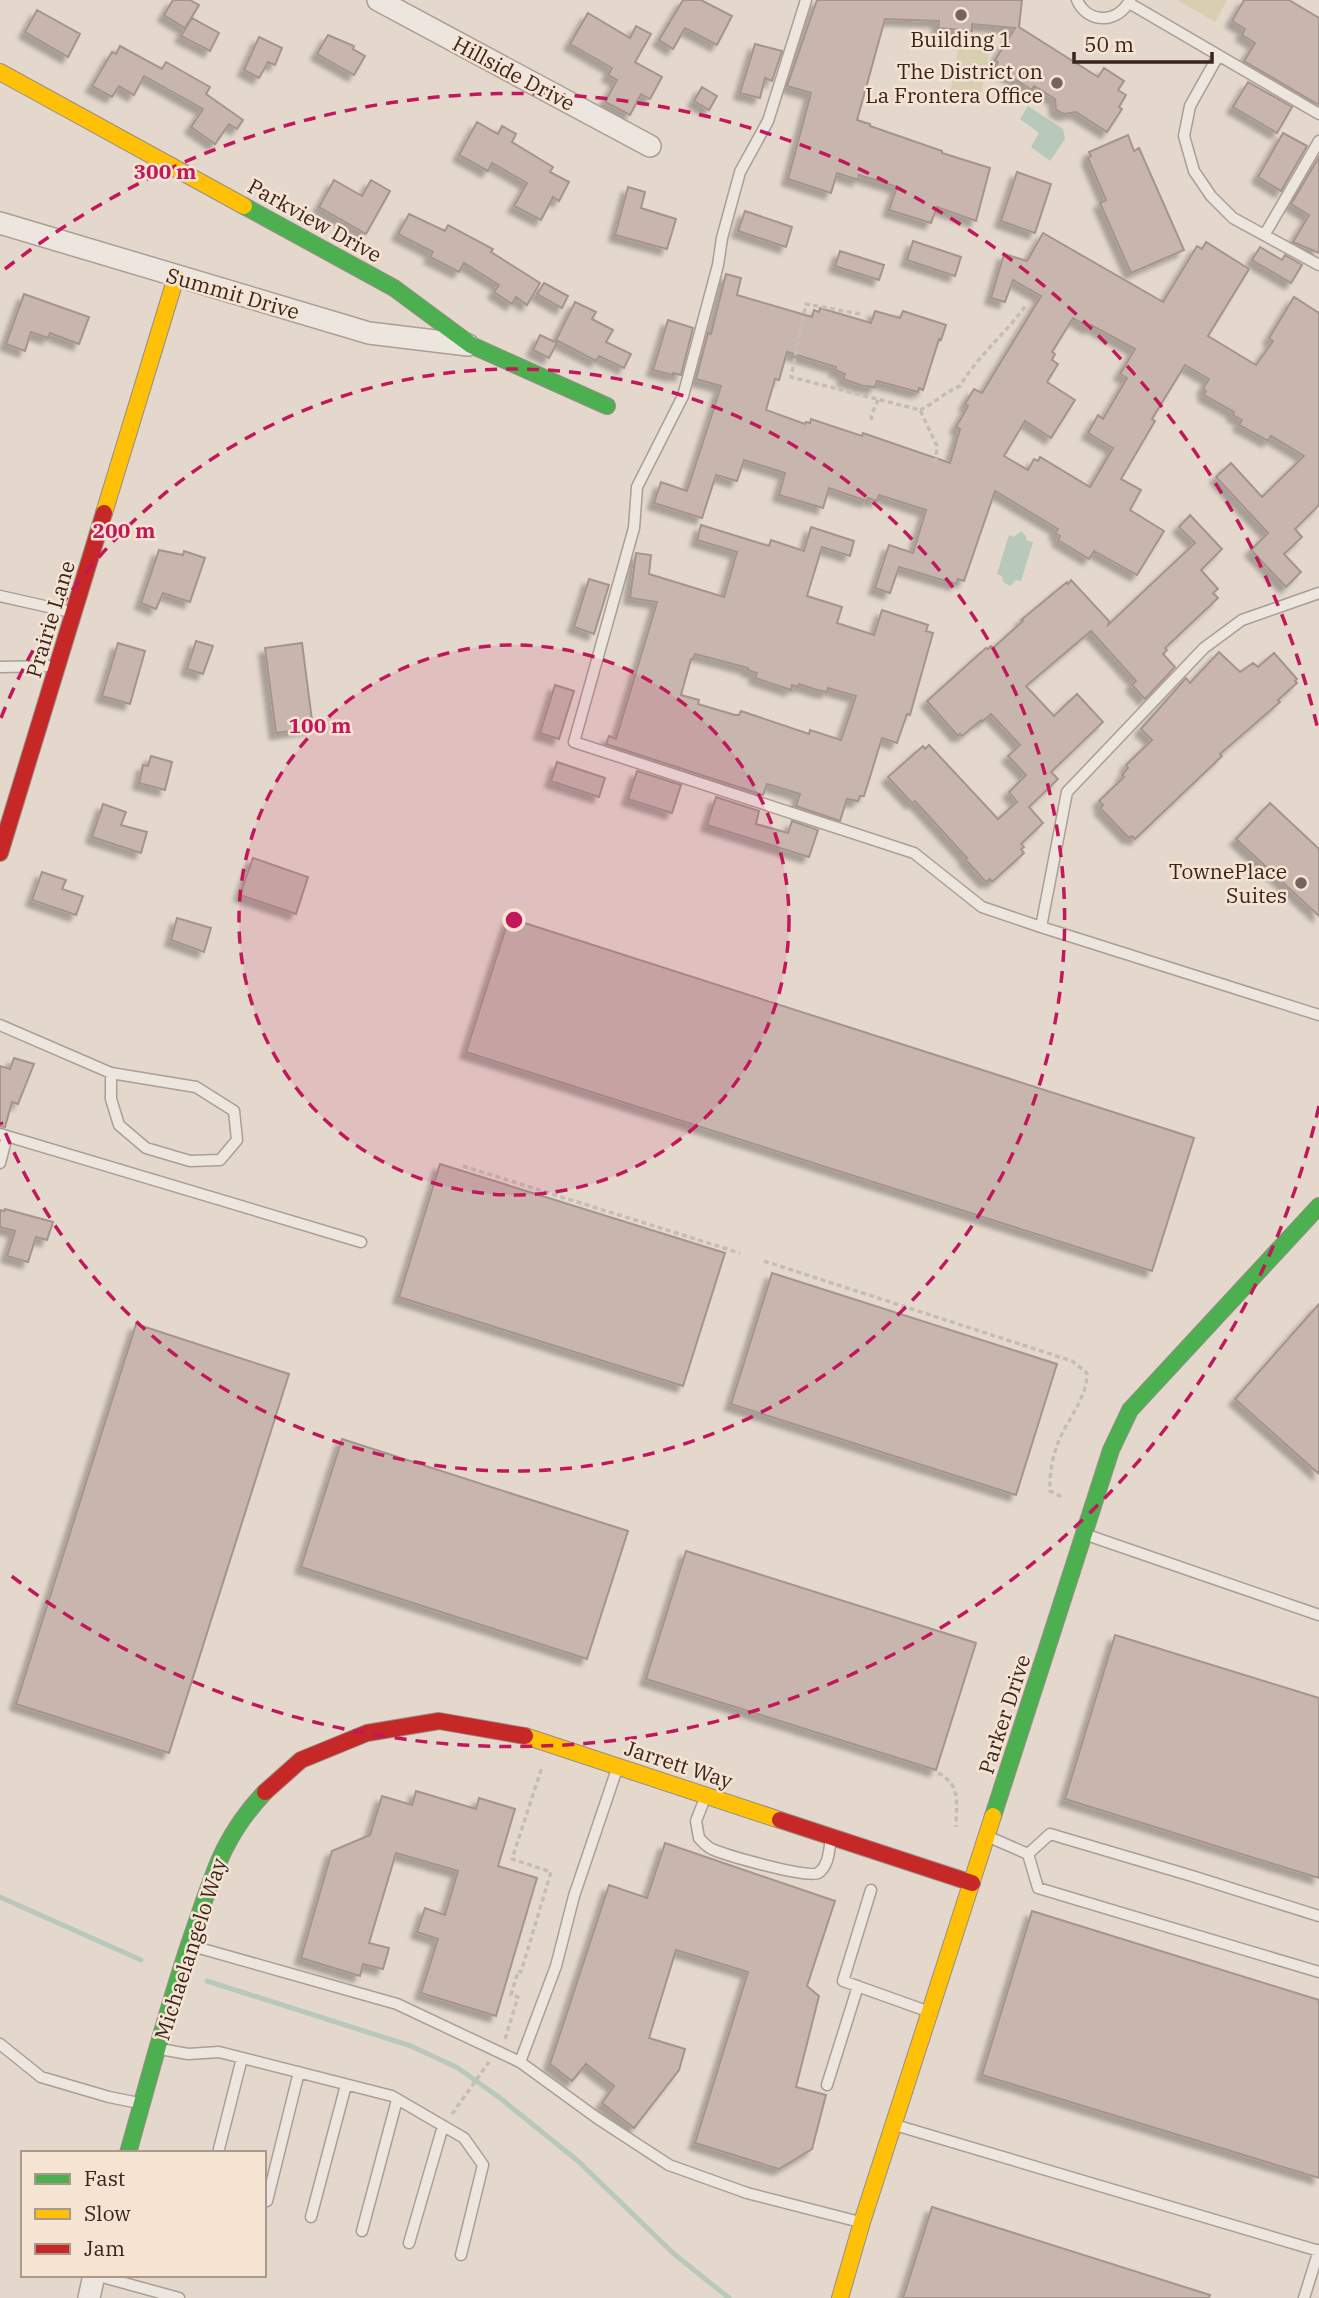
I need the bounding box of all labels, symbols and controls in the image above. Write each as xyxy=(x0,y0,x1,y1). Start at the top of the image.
marker: Building 1 xyxy=(953,7,969,23)
scale bar xyxy=(1074,21,1212,65)
place label: Building 1 xyxy=(910,25,1012,53)
street label: Hillside Drive xyxy=(448,29,580,117)
text: 50 m xyxy=(1084,30,1134,58)
place label: The District on La Frontera Office xyxy=(865,57,1043,109)
marker: The District on La Frontera Office xyxy=(1049,75,1065,91)
text: 300 m xyxy=(133,157,197,185)
street label: Parkview Drive xyxy=(243,172,387,268)
street label: Summit Drive xyxy=(163,261,303,325)
text: 200 m xyxy=(92,516,156,544)
street label: Prairie Lane xyxy=(19,557,81,681)
text: 100 m xyxy=(288,711,352,739)
place label: TownePlace Suites xyxy=(1169,857,1287,909)
marker: TownePlace Suites xyxy=(1293,875,1309,891)
centre of rings xyxy=(502,908,526,932)
street label: Parker Drive xyxy=(972,1651,1036,1777)
street label: Jarrett Way xyxy=(621,1733,737,1795)
street label: Michaelangelo Way xyxy=(147,1854,233,2044)
legend xyxy=(21,2151,266,2277)
text: Fast xyxy=(84,2164,125,2192)
text: Slow xyxy=(84,2199,131,2227)
text: Jam xyxy=(84,2234,125,2262)

